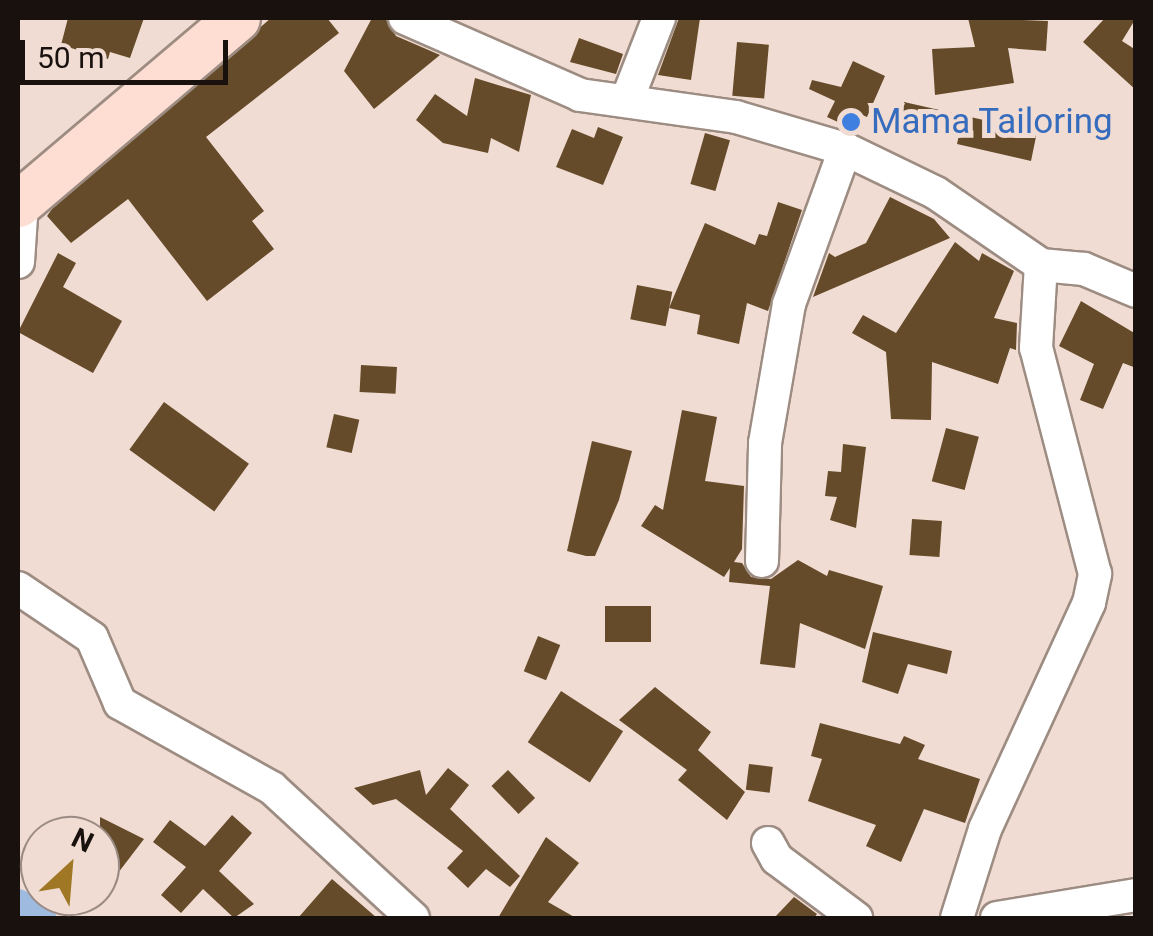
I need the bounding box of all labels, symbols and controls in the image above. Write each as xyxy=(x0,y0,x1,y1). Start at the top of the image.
scale bar xyxy=(25,20,232,82)
text: 50 m xyxy=(37,40,104,75)
place label: Mama Tailoring xyxy=(871,101,1113,143)
marker: Mama Tailoring xyxy=(840,111,862,133)
north arrow xyxy=(20,816,120,916)
text: N xyxy=(66,821,99,860)

